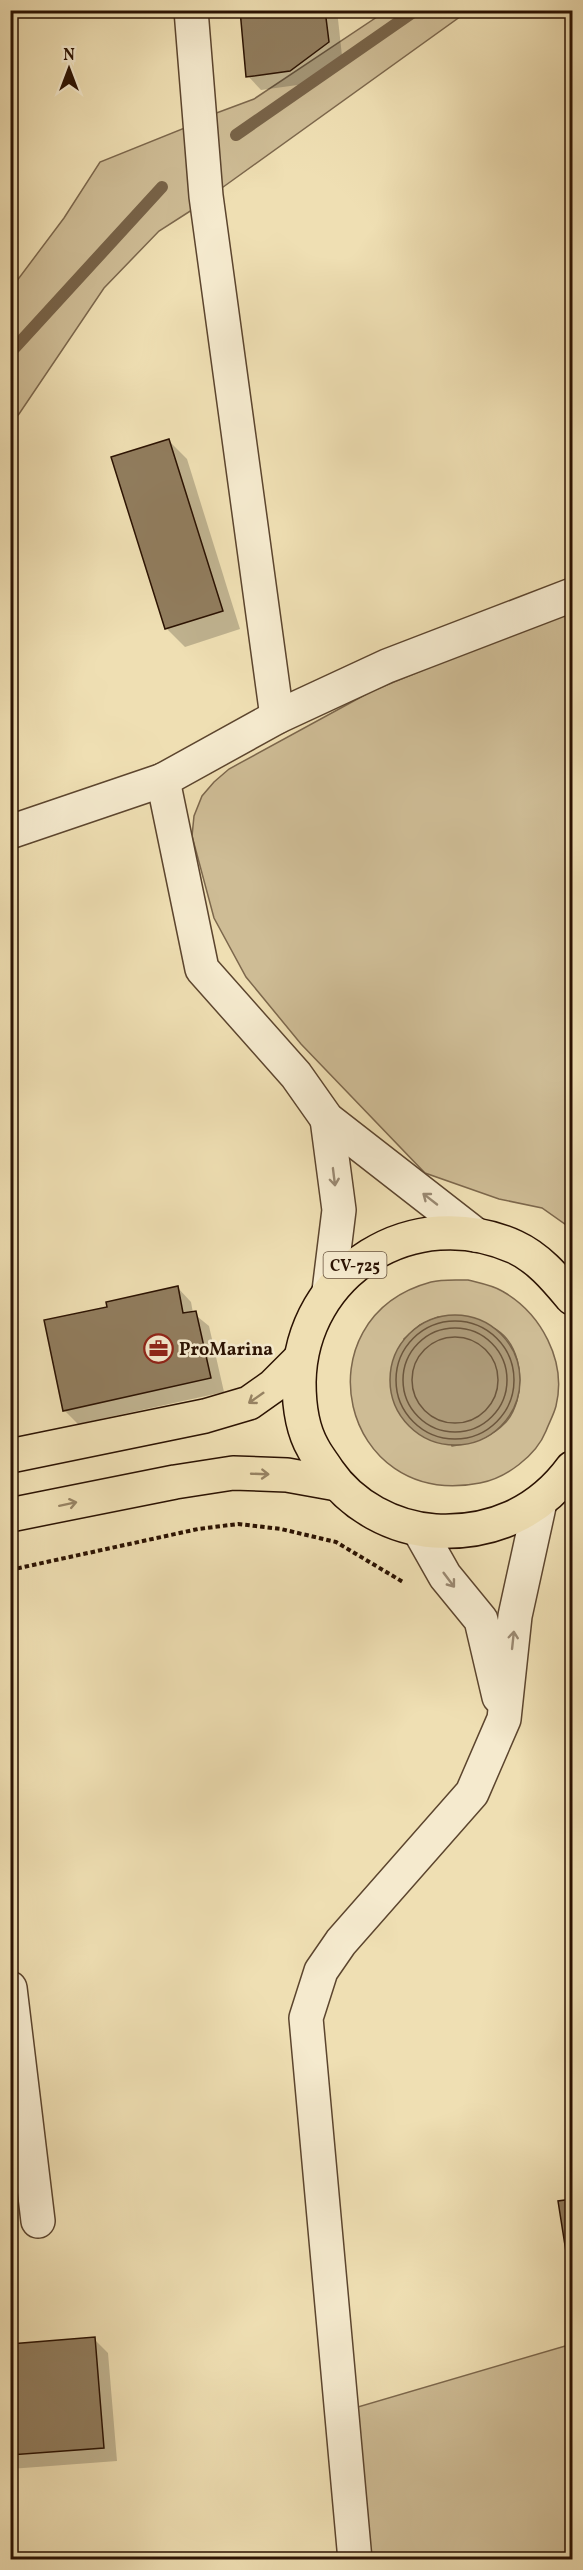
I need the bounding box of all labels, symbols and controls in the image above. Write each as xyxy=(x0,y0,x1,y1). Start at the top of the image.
north arrow xyxy=(39,39,99,99)
text: N xyxy=(63,45,75,67)
one-way arrow xyxy=(329,1166,340,1186)
one-way arrow xyxy=(422,1192,438,1205)
road number: CV-725 xyxy=(324,1252,386,1278)
office icon: ProMarina xyxy=(142,1333,174,1365)
place label: ProMarina xyxy=(179,1338,273,1363)
one-way arrow xyxy=(249,1392,265,1404)
one-way arrow xyxy=(249,1468,269,1479)
one-way arrow xyxy=(58,1498,77,1509)
one-way arrow xyxy=(443,1571,455,1587)
one-way arrow xyxy=(507,1631,518,1651)

